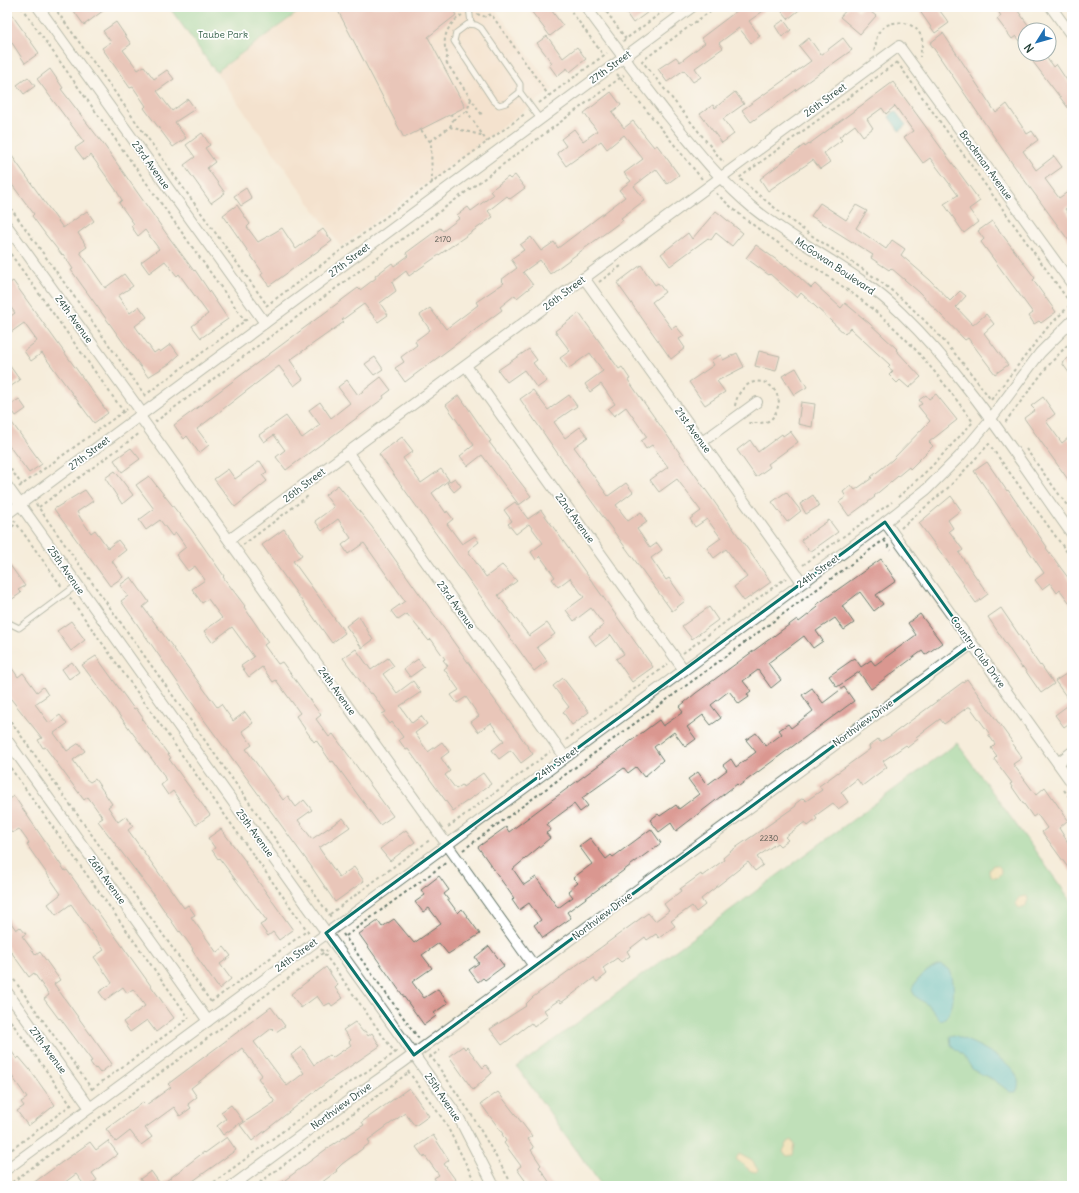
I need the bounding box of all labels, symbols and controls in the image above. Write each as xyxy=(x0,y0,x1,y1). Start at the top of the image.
north arrow xyxy=(1017,22,1057,62)
park label: Taube Park xyxy=(198,28,248,41)
text: N xyxy=(1021,41,1037,55)
street label: 27th Street xyxy=(587,47,634,87)
street label: 26th Street xyxy=(801,80,849,120)
street label: Brockman Avenue xyxy=(956,128,1016,202)
street label: 23rd Avenue xyxy=(129,138,173,192)
house number: 2170 xyxy=(435,234,451,244)
street label: McGowan Boulevard xyxy=(793,234,878,298)
street label: 27th Street xyxy=(326,240,373,280)
street label: 26th Street xyxy=(540,273,588,313)
street label: 24th Avenue xyxy=(52,292,96,346)
street label: 21st Avenue xyxy=(672,405,714,455)
street label: 27th Street xyxy=(66,433,113,473)
street label: 26th Street xyxy=(280,465,328,505)
street label: 22nd Avenue xyxy=(553,491,597,545)
street label: 25th Avenue xyxy=(45,543,87,597)
street label: 24th Street xyxy=(794,551,842,591)
street label: 23rd Avenue xyxy=(434,578,478,632)
street label: Country Club Drive xyxy=(948,614,1008,690)
street label: 24th Avenue xyxy=(315,664,359,718)
street label: Northview Drive xyxy=(830,697,896,749)
street label: 24th Street xyxy=(533,743,581,783)
street label: 25th Avenue xyxy=(233,806,277,860)
house number: 2230 xyxy=(760,833,778,843)
street label: 26th Avenue xyxy=(85,853,129,907)
street label: Northview Drive xyxy=(569,889,635,943)
street label: 24th Street xyxy=(272,935,320,975)
street label: 27th Avenue xyxy=(26,1024,70,1076)
street label: 25th Avenue xyxy=(422,1070,464,1124)
street label: Northview Drive xyxy=(308,1080,374,1132)

